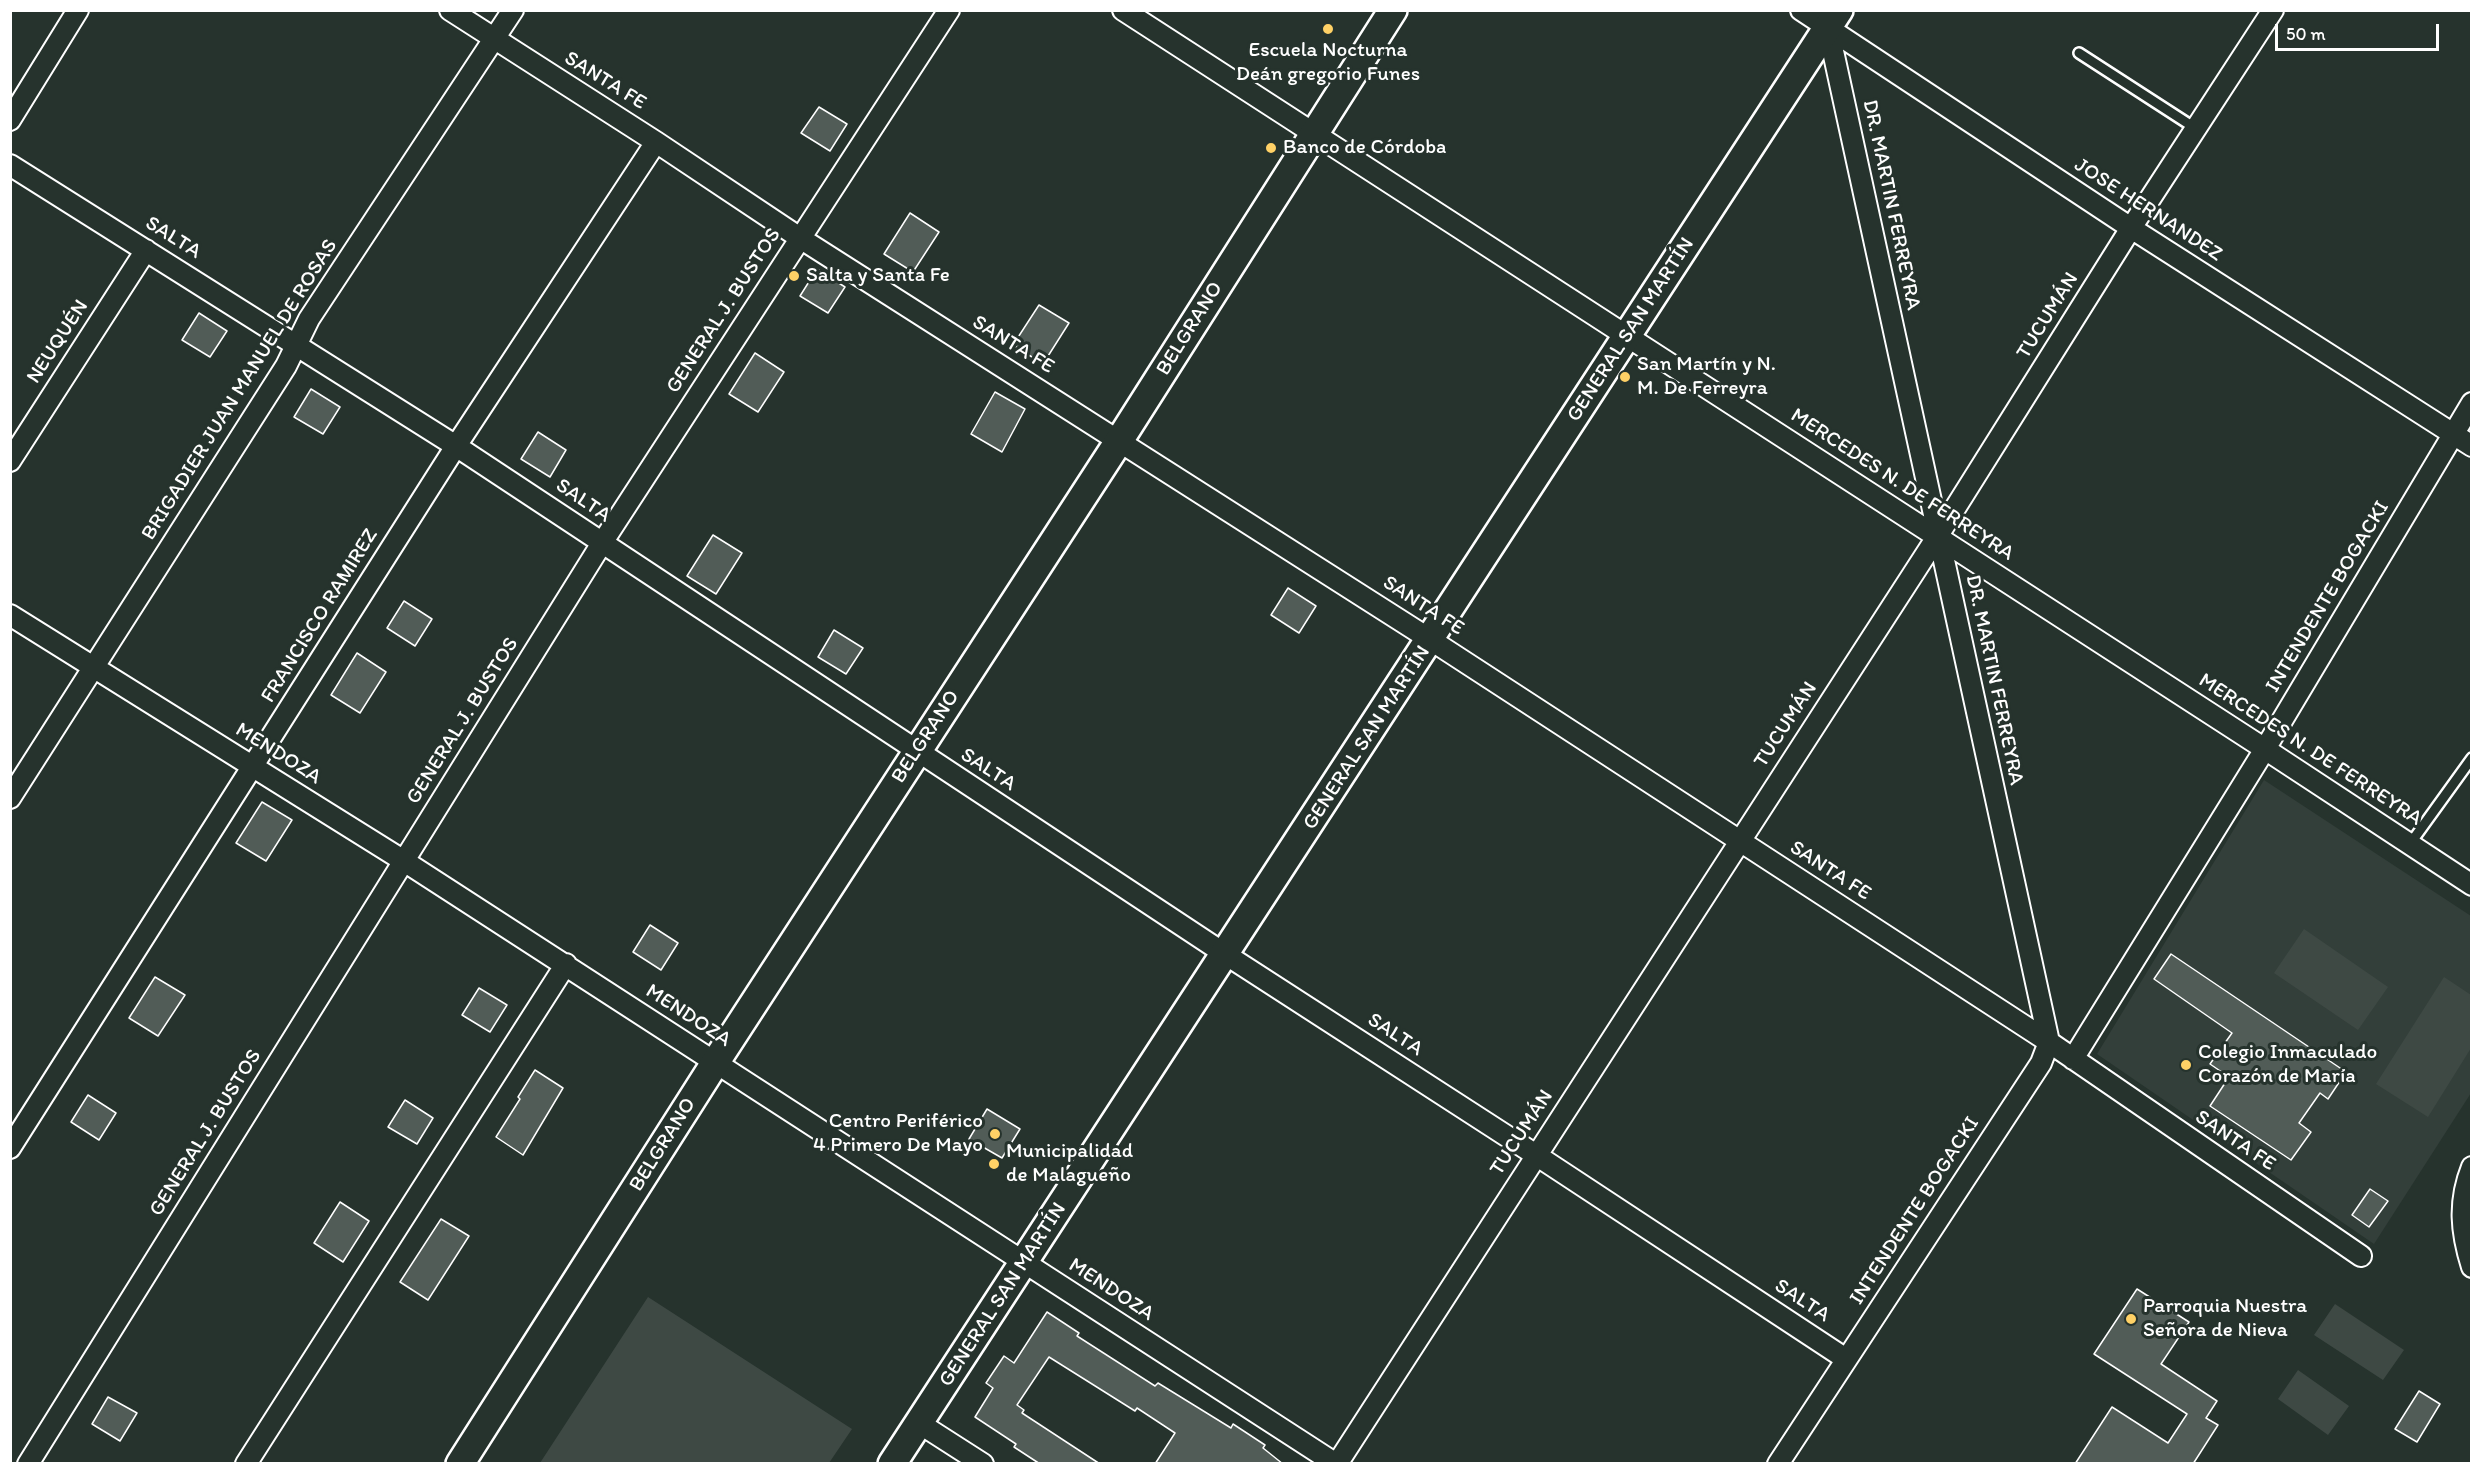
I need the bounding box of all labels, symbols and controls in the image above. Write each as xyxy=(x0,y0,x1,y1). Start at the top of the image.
scale bar xyxy=(2278,12,2442,50)
marker: Escuela Nocturna Deán gregorio Funes xyxy=(1321,22,1335,36)
text: 50 m xyxy=(2286,23,2326,45)
place label: Escuela Nocturna Deán gregorio Funes xyxy=(1236,38,1420,88)
street label: SANTA FE xyxy=(559,46,651,116)
street label: DR. MARTIN FERREYRA xyxy=(1856,98,1926,312)
place label: Banco de Córdoba xyxy=(1283,135,1446,161)
marker: Banco de Córdoba xyxy=(1264,141,1278,155)
street label: JOSE HERNANDEZ xyxy=(2069,153,2227,267)
street label: SALTA xyxy=(140,211,206,265)
street label: GENERAL J. BUSTOS xyxy=(661,224,787,398)
street label: GENERAL SAN MARTÍN xyxy=(1562,233,1700,427)
street label: BRIGADIER JUAN MANUEL DE ROSAS xyxy=(137,235,343,545)
place label: Salta y Santa Fe xyxy=(806,263,950,289)
street label: TUCUMÁN xyxy=(2012,268,2084,364)
marker: Salta y Santa Fe xyxy=(787,269,801,283)
street label: BELGRANO xyxy=(1151,277,1229,381)
street label: NEUQUÉN xyxy=(22,295,94,389)
street label: SANTA FE xyxy=(967,310,1059,380)
place label: San Martín y N. M. De Ferreyra xyxy=(1637,352,1776,402)
marker: San Martín y N. M. De Ferreyra xyxy=(1618,370,1632,384)
street label: MERCEDES N. DE FERREYRA xyxy=(1786,403,2018,567)
street label: SALTA xyxy=(551,473,615,529)
street label: INTENDENTE BOGACKI xyxy=(2261,497,2395,697)
street label: FRANCISCO RAMIREZ xyxy=(256,524,384,708)
street label: SANTA FE xyxy=(1378,570,1468,642)
street label: DR. MARTIN FERREYRA xyxy=(1959,573,2029,787)
street label: GENERAL J. BUSTOS xyxy=(401,633,525,809)
street label: GENERAL SAN MARTÍN xyxy=(1298,641,1436,835)
street label: MERCEDES N. DE FERREYRA xyxy=(2194,668,2426,832)
street label: TUCUMÁN xyxy=(1749,677,1823,773)
street label: BELGRANO xyxy=(887,686,965,788)
street label: MENDOZA xyxy=(230,718,326,790)
street label: SALTA xyxy=(956,743,1020,797)
street label: SANTA FE xyxy=(1785,835,1875,907)
street label: MENDOZA xyxy=(641,979,735,1053)
street label: SALTA xyxy=(1363,1008,1427,1062)
place label: Colegio Inmaculado Corazón de María xyxy=(2198,1040,2377,1090)
street label: GENERAL J. BUSTOS xyxy=(144,1045,268,1221)
marker: Colegio Inmaculado Corazón de María xyxy=(2179,1058,2193,1072)
street label: TUCUMÁN xyxy=(1485,1085,1559,1181)
street label: BELGRANO xyxy=(624,1093,702,1197)
street label: SANTA FE xyxy=(2190,1105,2280,1177)
place label: Centro Periférico 4 Primero De Mayo xyxy=(813,1109,983,1159)
street label: INTENDENTE BOGACKI xyxy=(1845,1112,1985,1310)
marker: Centro Periférico 4 Primero De Mayo xyxy=(988,1127,1002,1141)
place label: Municipalidad de Malagueño xyxy=(1006,1139,1133,1189)
marker: Municipalidad de Malagueño xyxy=(987,1157,1001,1171)
street label: GENERAL SAN MARTÍN xyxy=(934,1198,1072,1392)
street label: MENDOZA xyxy=(1064,1253,1158,1327)
street label: SALTA xyxy=(1770,1274,1834,1328)
place label: Parroquia Nuestra Señora de Nieva xyxy=(2143,1294,2307,1344)
marker: Parroquia Nuestra Señora de Nieva xyxy=(2124,1312,2138,1326)

